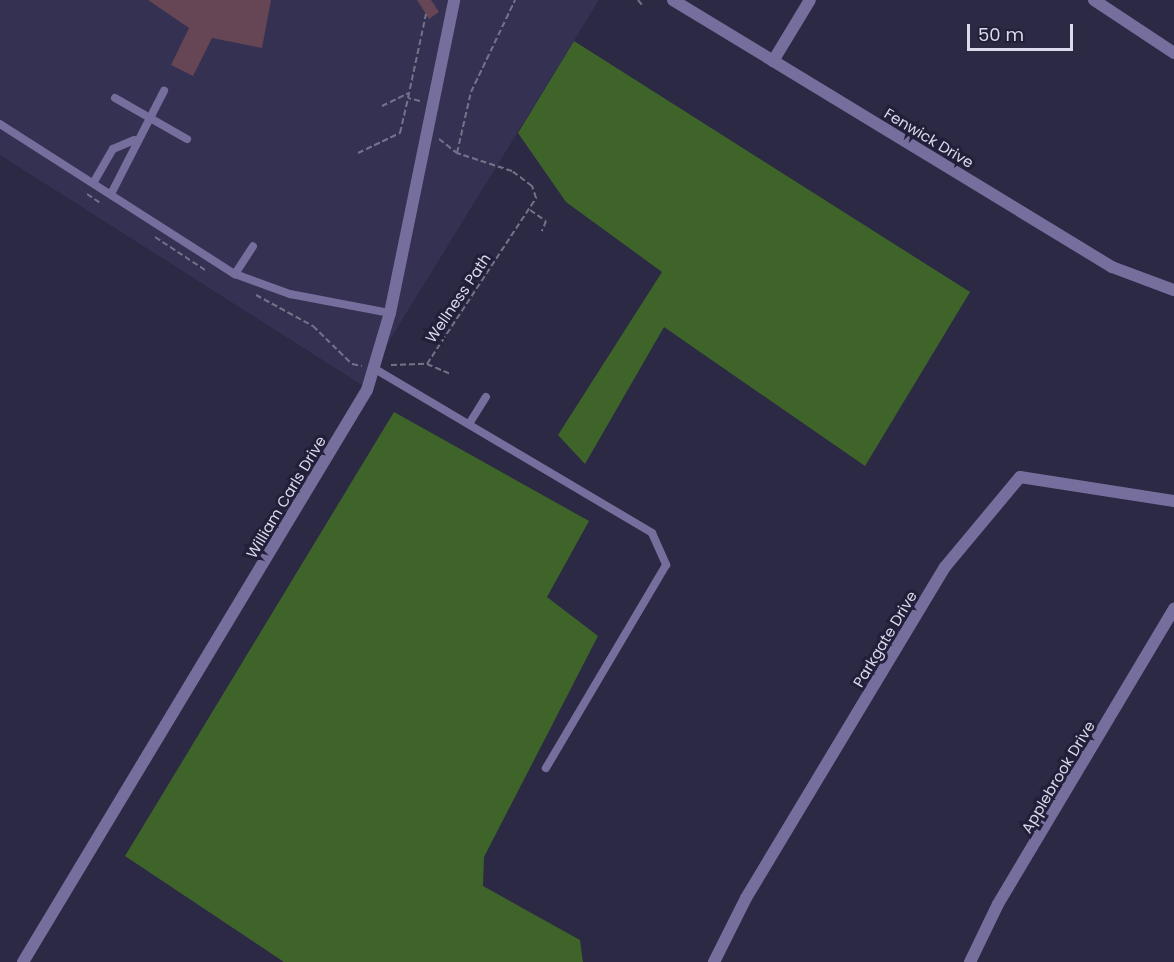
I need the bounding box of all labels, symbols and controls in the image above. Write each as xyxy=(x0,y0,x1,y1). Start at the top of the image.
scale bar xyxy=(970,12,1076,50)
text: 50 m xyxy=(978,22,1024,47)
street label: Fenwick Drive xyxy=(881,104,977,172)
street label: Wellness Path xyxy=(422,250,494,346)
street label: William Carls Drive xyxy=(242,433,330,561)
street label: Parkgate Drive xyxy=(849,588,921,690)
street label: Applebrook Drive xyxy=(1017,718,1099,836)

